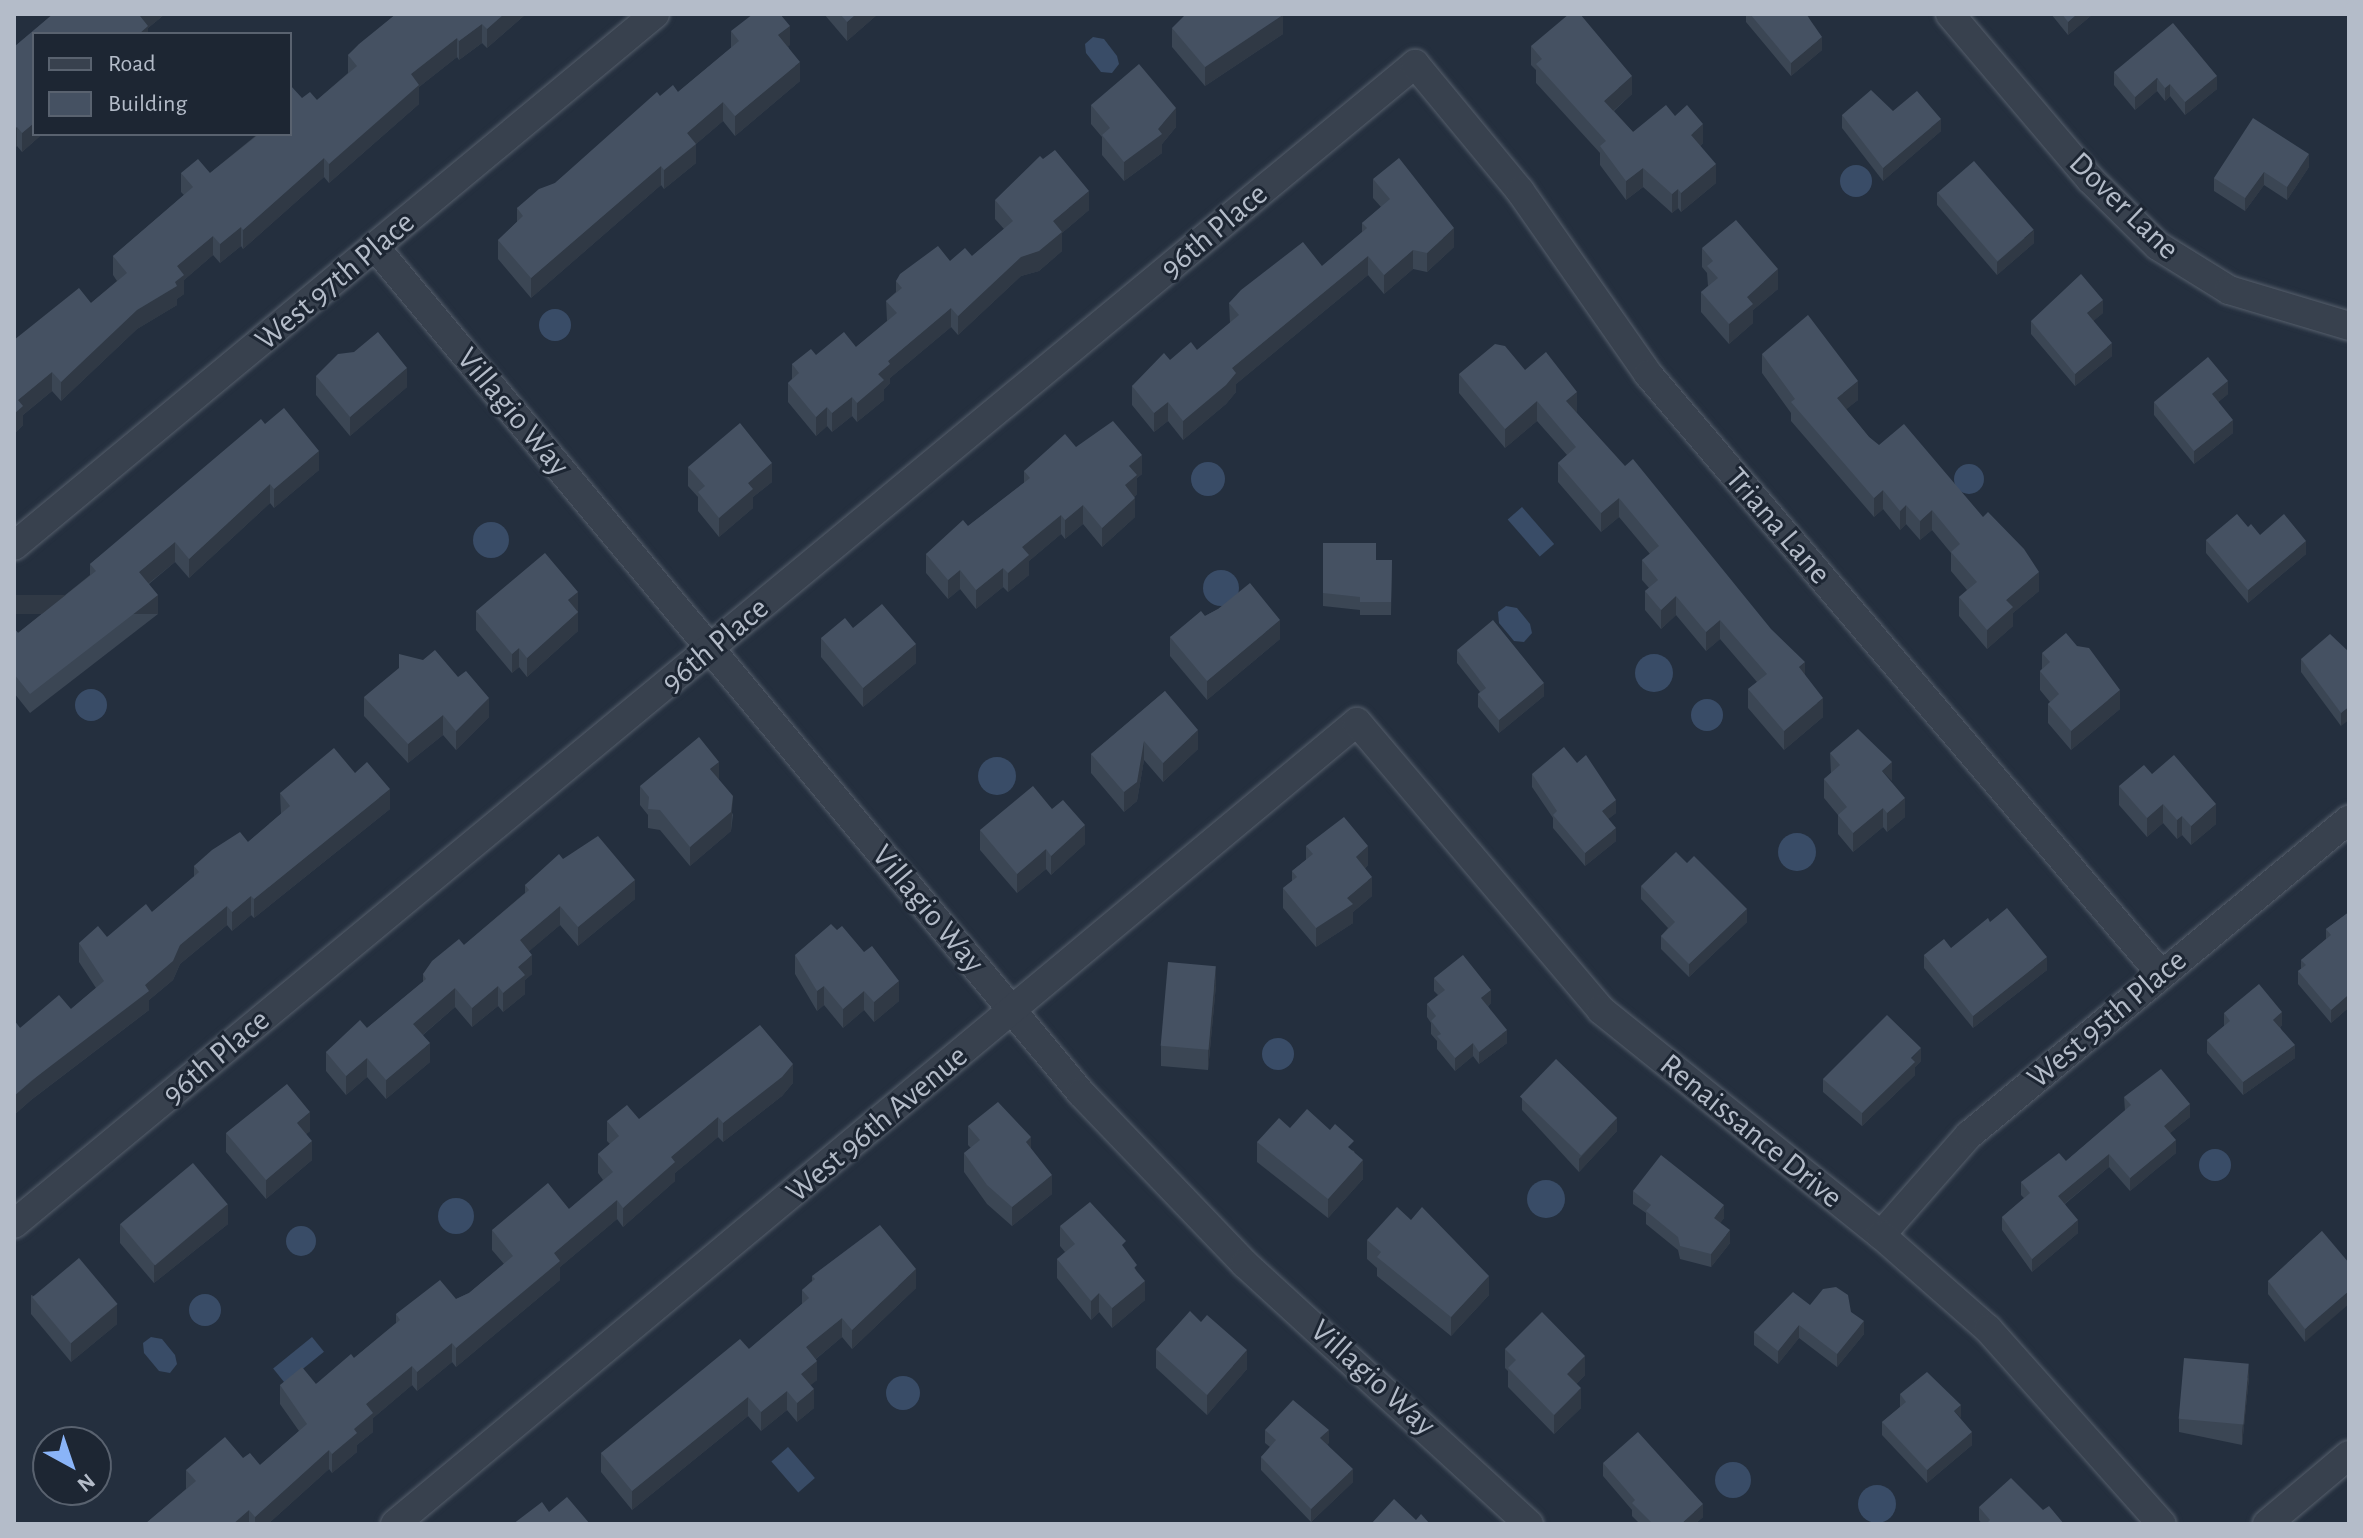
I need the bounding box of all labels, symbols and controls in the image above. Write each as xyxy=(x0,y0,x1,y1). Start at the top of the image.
legend xyxy=(32,32,292,136)
text: Road xyxy=(108,52,156,76)
text: Building xyxy=(108,92,187,116)
street label: Dover Lane xyxy=(2061,144,2187,268)
street label: 96th Place xyxy=(1152,175,1276,287)
street label: West 97th Place xyxy=(248,203,422,359)
street label: Villagio Way xyxy=(448,340,578,484)
street label: Triana Lane xyxy=(1717,460,1839,592)
street label: 96th Place xyxy=(653,589,777,701)
street label: Villagio Way xyxy=(863,837,993,981)
street label: West 95th Place xyxy=(2020,941,2194,1097)
street label: 96th Place xyxy=(154,1001,278,1113)
street label: West 96th Avenue xyxy=(779,1037,975,1211)
street label: Renaissance Drive xyxy=(1652,1046,1850,1216)
street label: Villagio Way xyxy=(1302,1312,1444,1444)
north arrow xyxy=(32,1426,112,1506)
text: N xyxy=(73,1470,99,1496)

